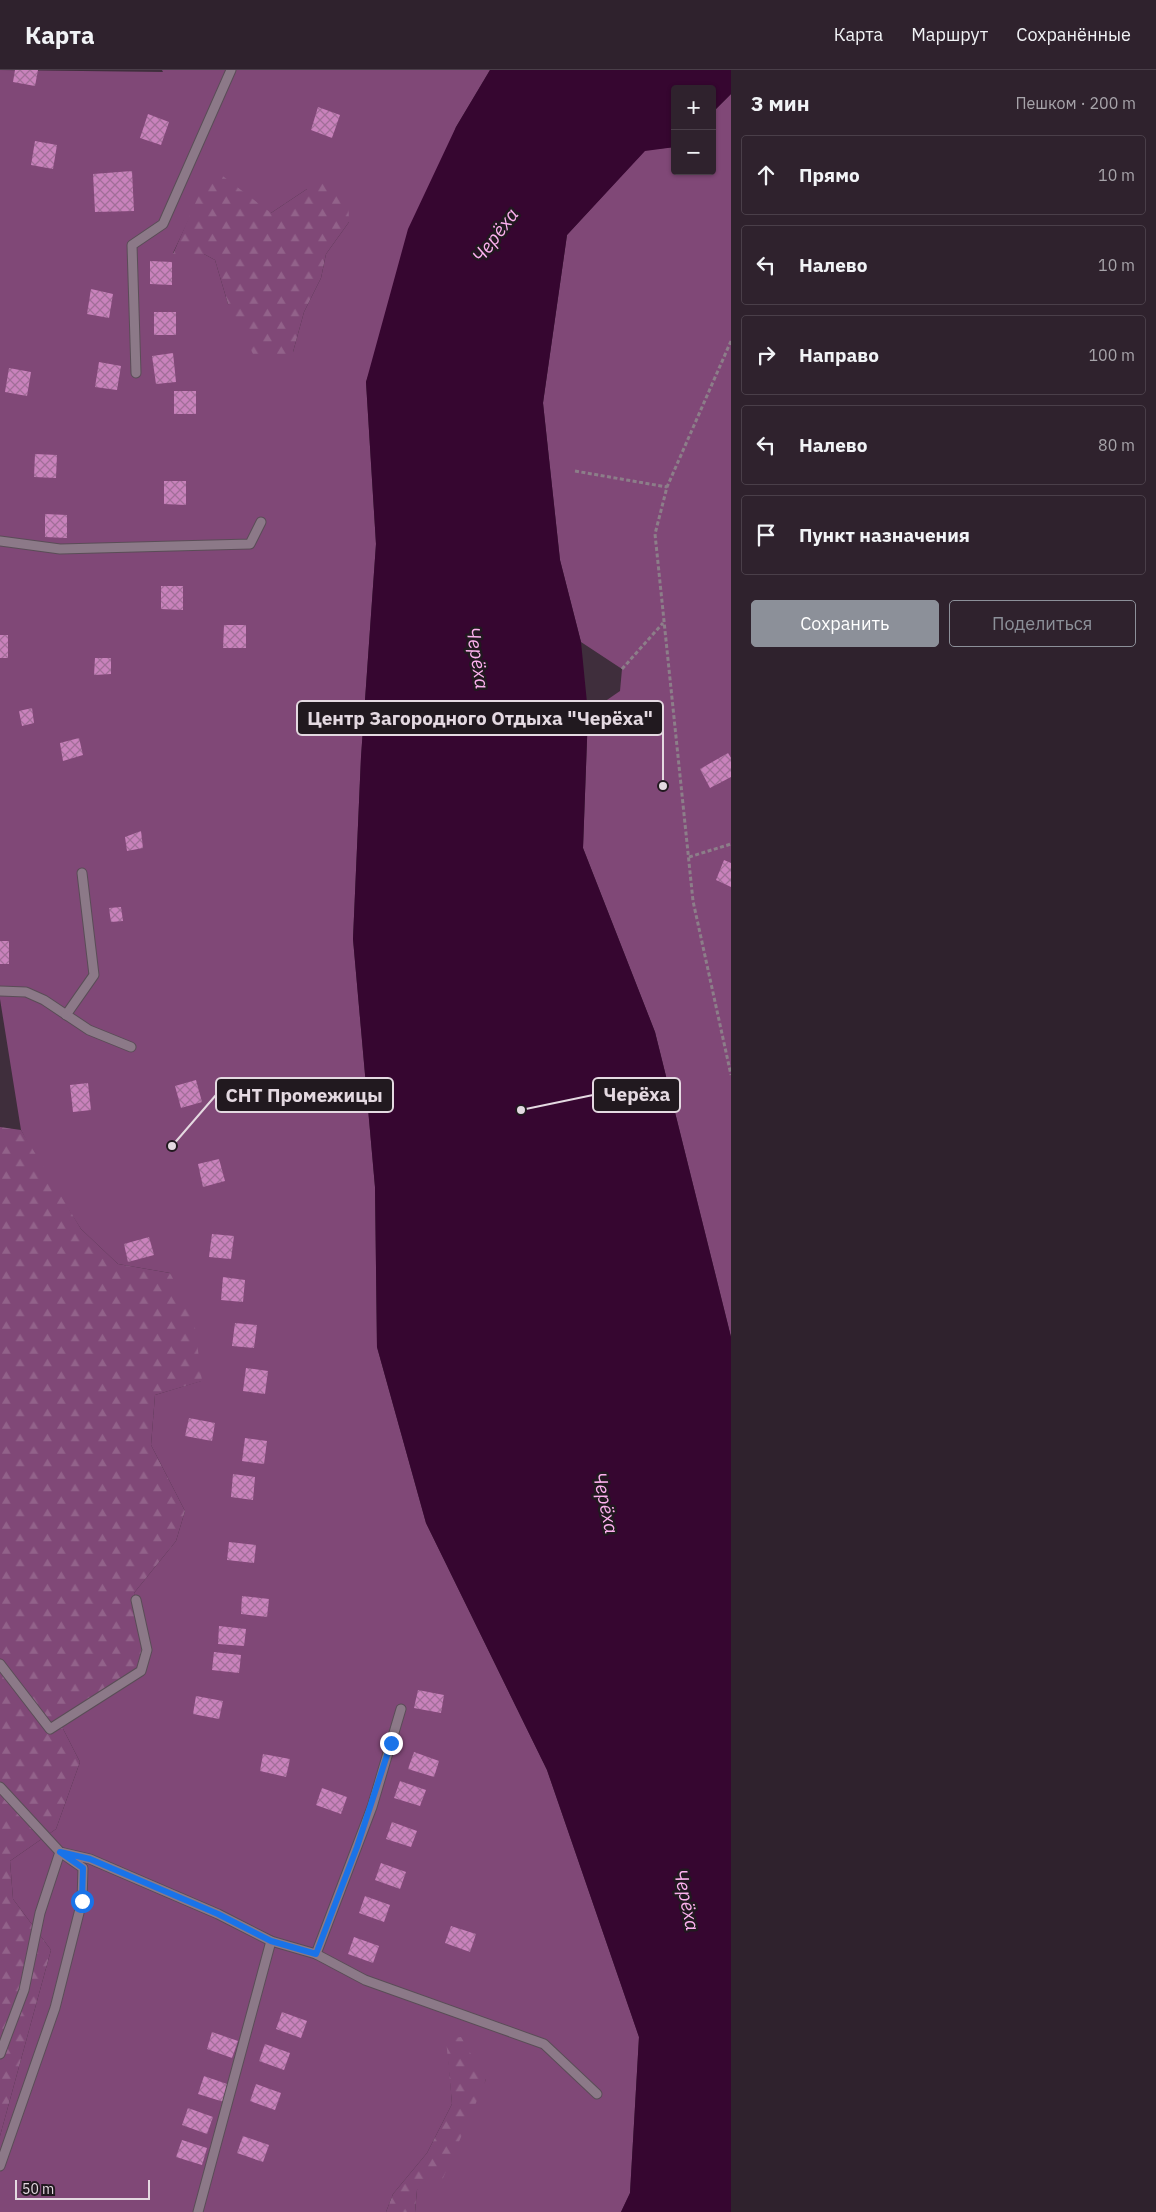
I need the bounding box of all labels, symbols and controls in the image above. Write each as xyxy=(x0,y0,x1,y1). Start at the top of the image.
text: Карта xyxy=(25,19,95,51)
text: Карта xyxy=(834,23,883,46)
text: Маршрут xyxy=(911,23,988,46)
text: Сохранённые xyxy=(1016,23,1131,46)
map controls xyxy=(671,85,716,175)
button: + xyxy=(671,85,716,130)
text: 3 мин xyxy=(751,89,810,117)
text: Пешком · 200 m xyxy=(1015,93,1136,113)
button: − xyxy=(671,130,716,175)
icon: ahead xyxy=(752,161,780,189)
text: Прямо xyxy=(799,163,860,187)
text: 10 m xyxy=(1098,165,1135,185)
water label: Черёха xyxy=(467,203,523,267)
icon: left xyxy=(752,251,780,279)
text: Налево xyxy=(799,253,868,277)
text: 10 m xyxy=(1098,255,1135,275)
icon: right xyxy=(752,341,780,369)
text: Направо xyxy=(799,343,879,367)
text: 100 m xyxy=(1088,345,1135,365)
icon: left xyxy=(752,431,780,459)
text: Налево xyxy=(799,433,868,457)
text: 80 m xyxy=(1098,435,1135,455)
icon: arrive xyxy=(752,521,780,549)
text: Пункт назначения xyxy=(799,523,970,547)
button: Сохранить xyxy=(751,600,939,647)
button: Поделиться xyxy=(949,600,1136,647)
water label: Черёха xyxy=(461,625,495,691)
callout: Центр Загородного Отдыха "Черёха" xyxy=(297,701,663,735)
text: Центр Загородного Отдыха "Черёха" xyxy=(307,706,653,730)
callout: СНТ Промежицы xyxy=(216,1078,393,1112)
callout: Черёха xyxy=(593,1078,680,1112)
text: Черёха xyxy=(604,1082,671,1106)
text: СНТ Промежицы xyxy=(225,1083,383,1107)
water label: Черёха xyxy=(588,1470,624,1536)
route end xyxy=(380,1732,403,1755)
water label: Черёха xyxy=(669,1867,705,1933)
route start xyxy=(71,1890,94,1913)
scale bar xyxy=(15,2177,150,2200)
text: 50 m xyxy=(22,2180,54,2198)

